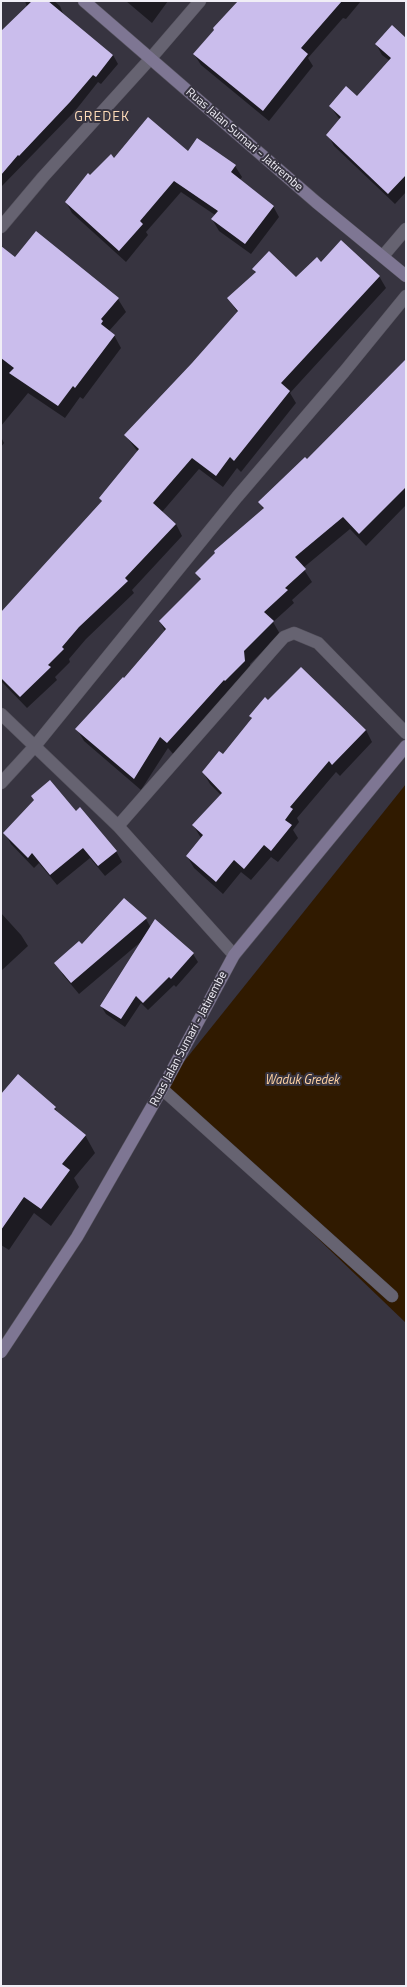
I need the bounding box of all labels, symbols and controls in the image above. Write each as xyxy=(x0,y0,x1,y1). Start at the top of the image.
street label: Ruas Jalan Sumari - Jatirembe xyxy=(183,85,305,195)
district label: GREDEK xyxy=(74,110,130,126)
street label: Ruas Jalan Sumari - Jatirembe xyxy=(147,969,231,1109)
water label: Waduk Gredek xyxy=(265,1073,339,1089)

